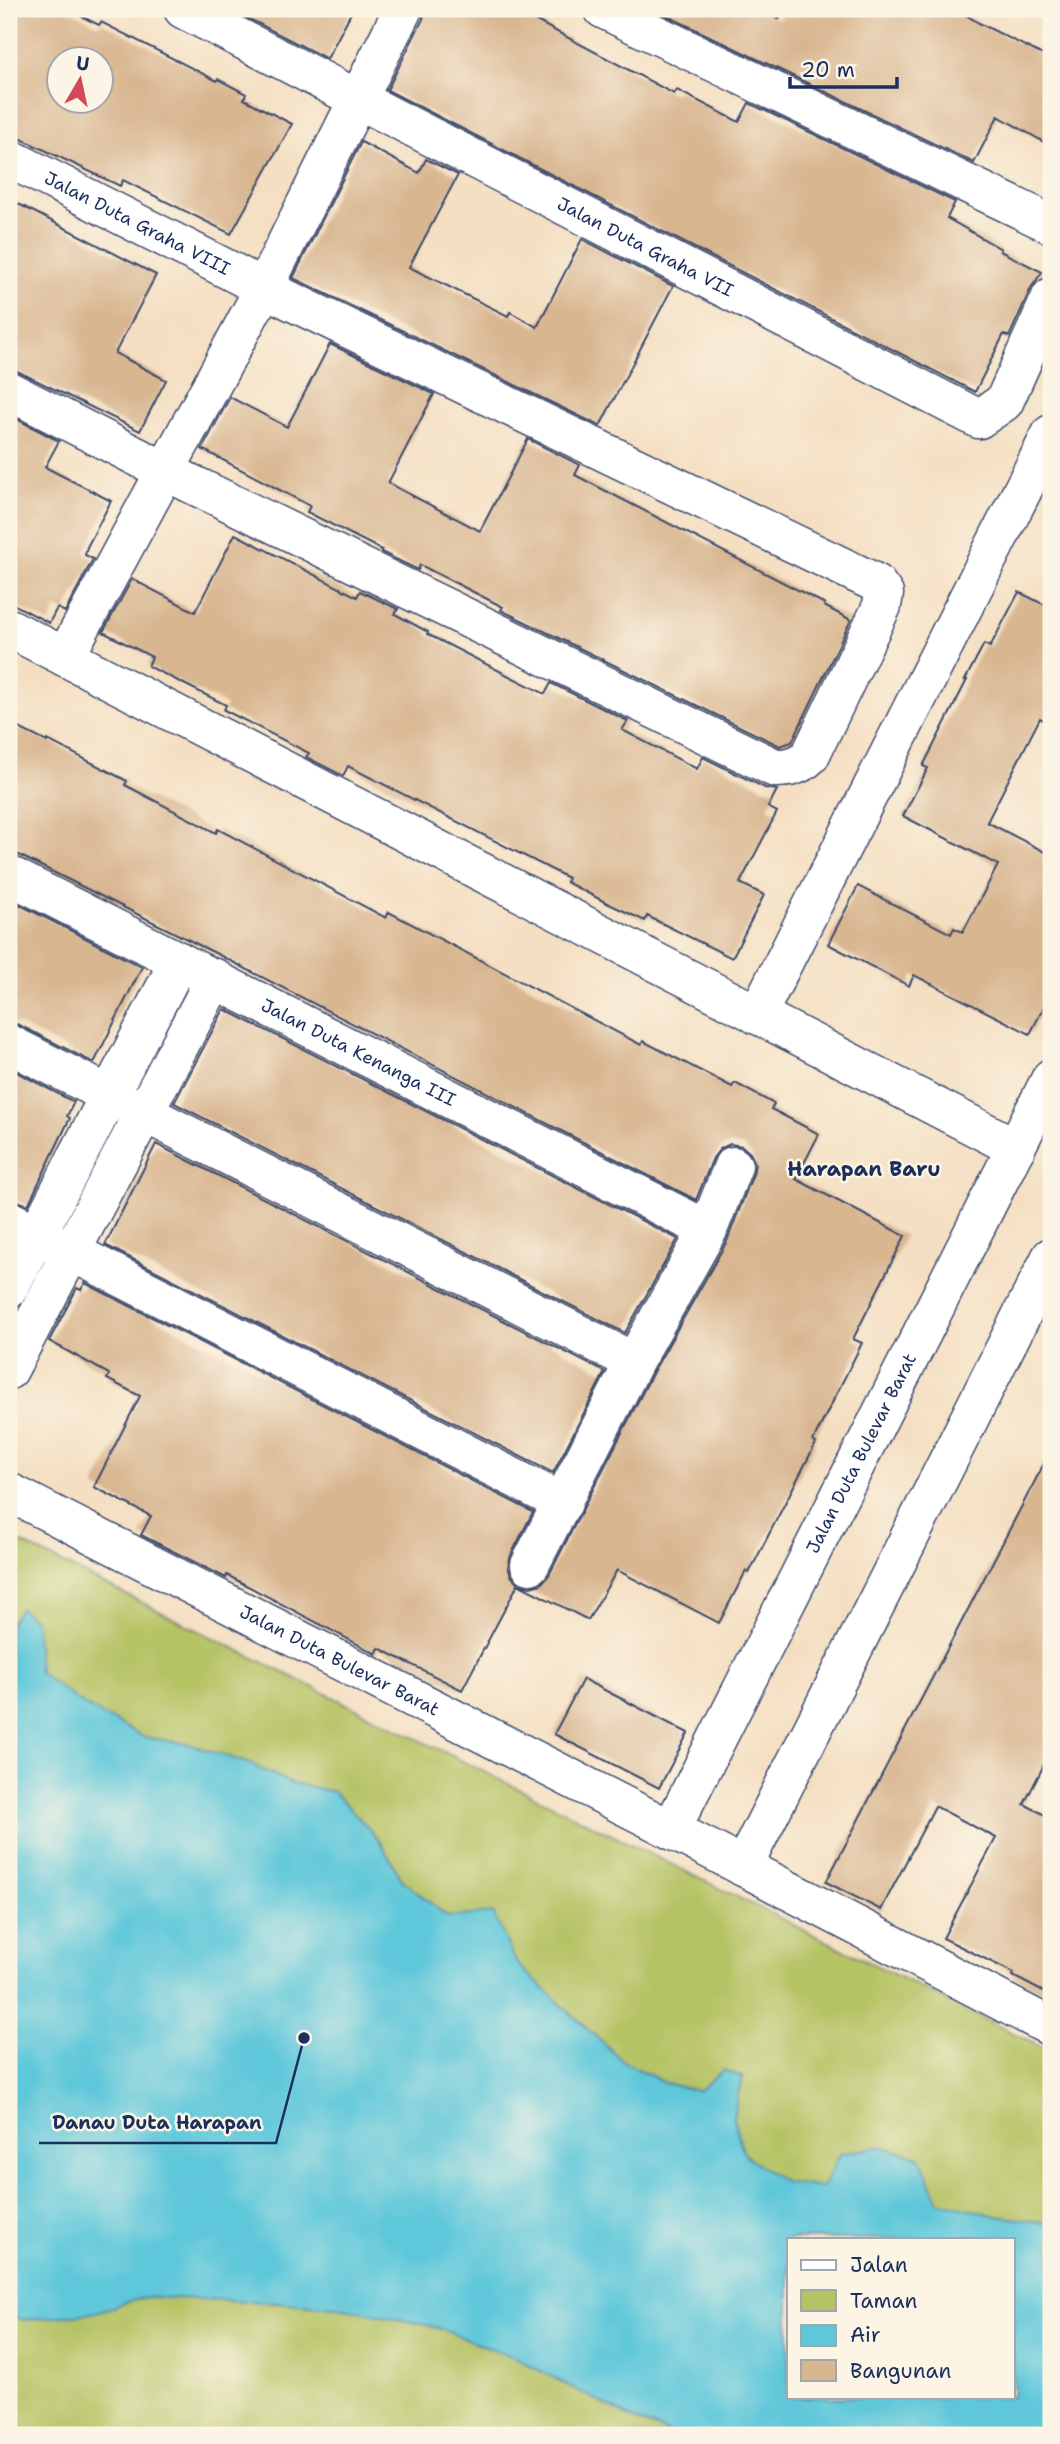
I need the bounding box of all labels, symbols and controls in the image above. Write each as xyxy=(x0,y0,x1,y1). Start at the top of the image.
north arrow xyxy=(46,46,116,116)
scale bar xyxy=(790,46,897,90)
text: U xyxy=(74,50,91,77)
text: 20 m xyxy=(801,56,855,84)
street label: Jalan Duta Graha VIII xyxy=(40,166,234,281)
street label: Jalan Duta Graha VII xyxy=(553,192,738,303)
street label: Jalan Duta Kenanga III xyxy=(257,993,460,1112)
district label: Harapan Baru xyxy=(787,1155,941,1183)
street label: Jalan Duta Bulevar Barat xyxy=(801,1349,922,1557)
street label: Jalan Duta Bulevar Barat xyxy=(236,1600,444,1722)
callout: Danau Duta Harapan xyxy=(39,2103,276,2143)
text: Danau Duta Harapan xyxy=(52,2110,262,2135)
legend xyxy=(787,2238,1014,2398)
text: Jalan xyxy=(850,2251,908,2279)
text: Taman xyxy=(850,2287,918,2315)
text: Air xyxy=(850,2321,881,2349)
text: Bangunan xyxy=(850,2357,951,2385)

